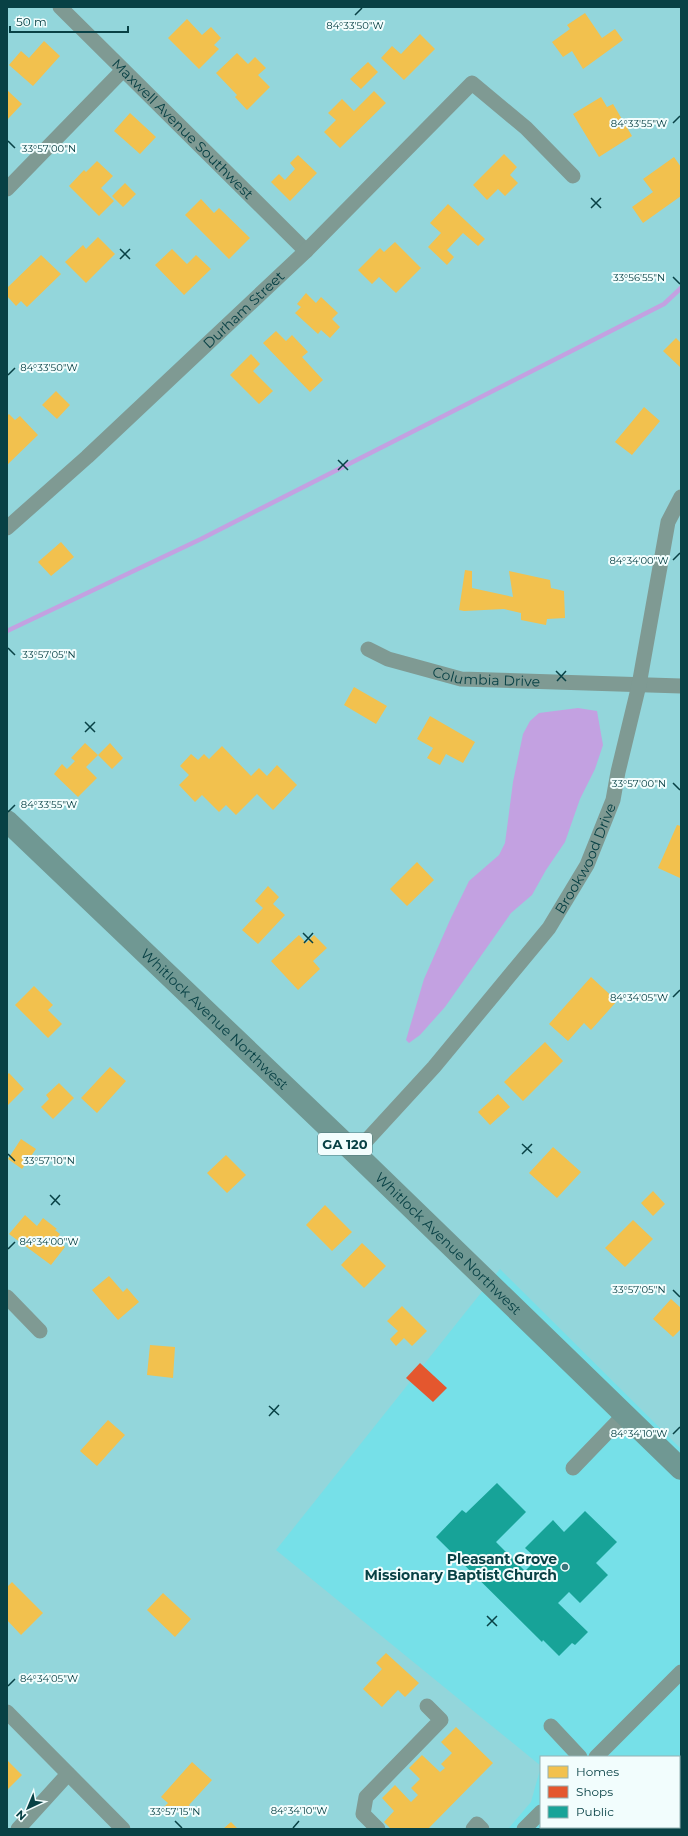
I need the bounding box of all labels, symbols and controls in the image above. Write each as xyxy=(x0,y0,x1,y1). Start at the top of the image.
scale bar xyxy=(10,8,128,34)
text: 50 m xyxy=(16,14,47,29)
text: 84°33'50"W xyxy=(326,19,384,32)
street label: Maxwell Avenue Southwest xyxy=(108,55,258,203)
text: 84°33'55"W xyxy=(611,117,667,130)
text: 33°57'00"N xyxy=(22,142,76,155)
street label: Durham Street xyxy=(199,267,288,352)
text: 33°56'55"N xyxy=(613,271,665,284)
text: 84°33'50"W xyxy=(20,361,78,374)
text: 84°34'00"W xyxy=(609,554,669,567)
text: 33°57'05"N xyxy=(22,648,76,661)
street label: Columbia Drive xyxy=(430,663,540,691)
text: 33°57'00"N xyxy=(612,777,666,790)
text: 84°33'55"W xyxy=(21,798,77,811)
street label: Brookwood Drive xyxy=(551,801,620,917)
street label: Whitlock Avenue Northwest xyxy=(137,945,292,1094)
text: 84°34'05"W xyxy=(610,991,668,1004)
road number: GA 120 xyxy=(318,1133,372,1155)
text: 33°57'10"N xyxy=(23,1154,75,1167)
street label: Whitlock Avenue Northwest xyxy=(371,1168,526,1319)
text: 84°34'00"W xyxy=(19,1235,79,1248)
text: 33°57'05"N xyxy=(612,1283,666,1296)
text: 84°34'10"W xyxy=(611,1427,667,1440)
place label: Pleasant Grove Missionary Baptist Church xyxy=(364,1550,557,1584)
marker: Pleasant Grove Missionary Baptist Church xyxy=(560,1562,570,1572)
text: 84°34'05"W xyxy=(20,1672,78,1685)
legend xyxy=(540,1756,680,1828)
text: Homes xyxy=(576,1764,619,1779)
text: Shops xyxy=(576,1784,613,1799)
north arrow xyxy=(8,1788,48,1828)
text: 84°34'10"W xyxy=(271,1804,327,1817)
text: Public xyxy=(576,1804,614,1819)
text: 33°57'15"N xyxy=(150,1805,200,1818)
text: N xyxy=(13,1807,29,1823)

